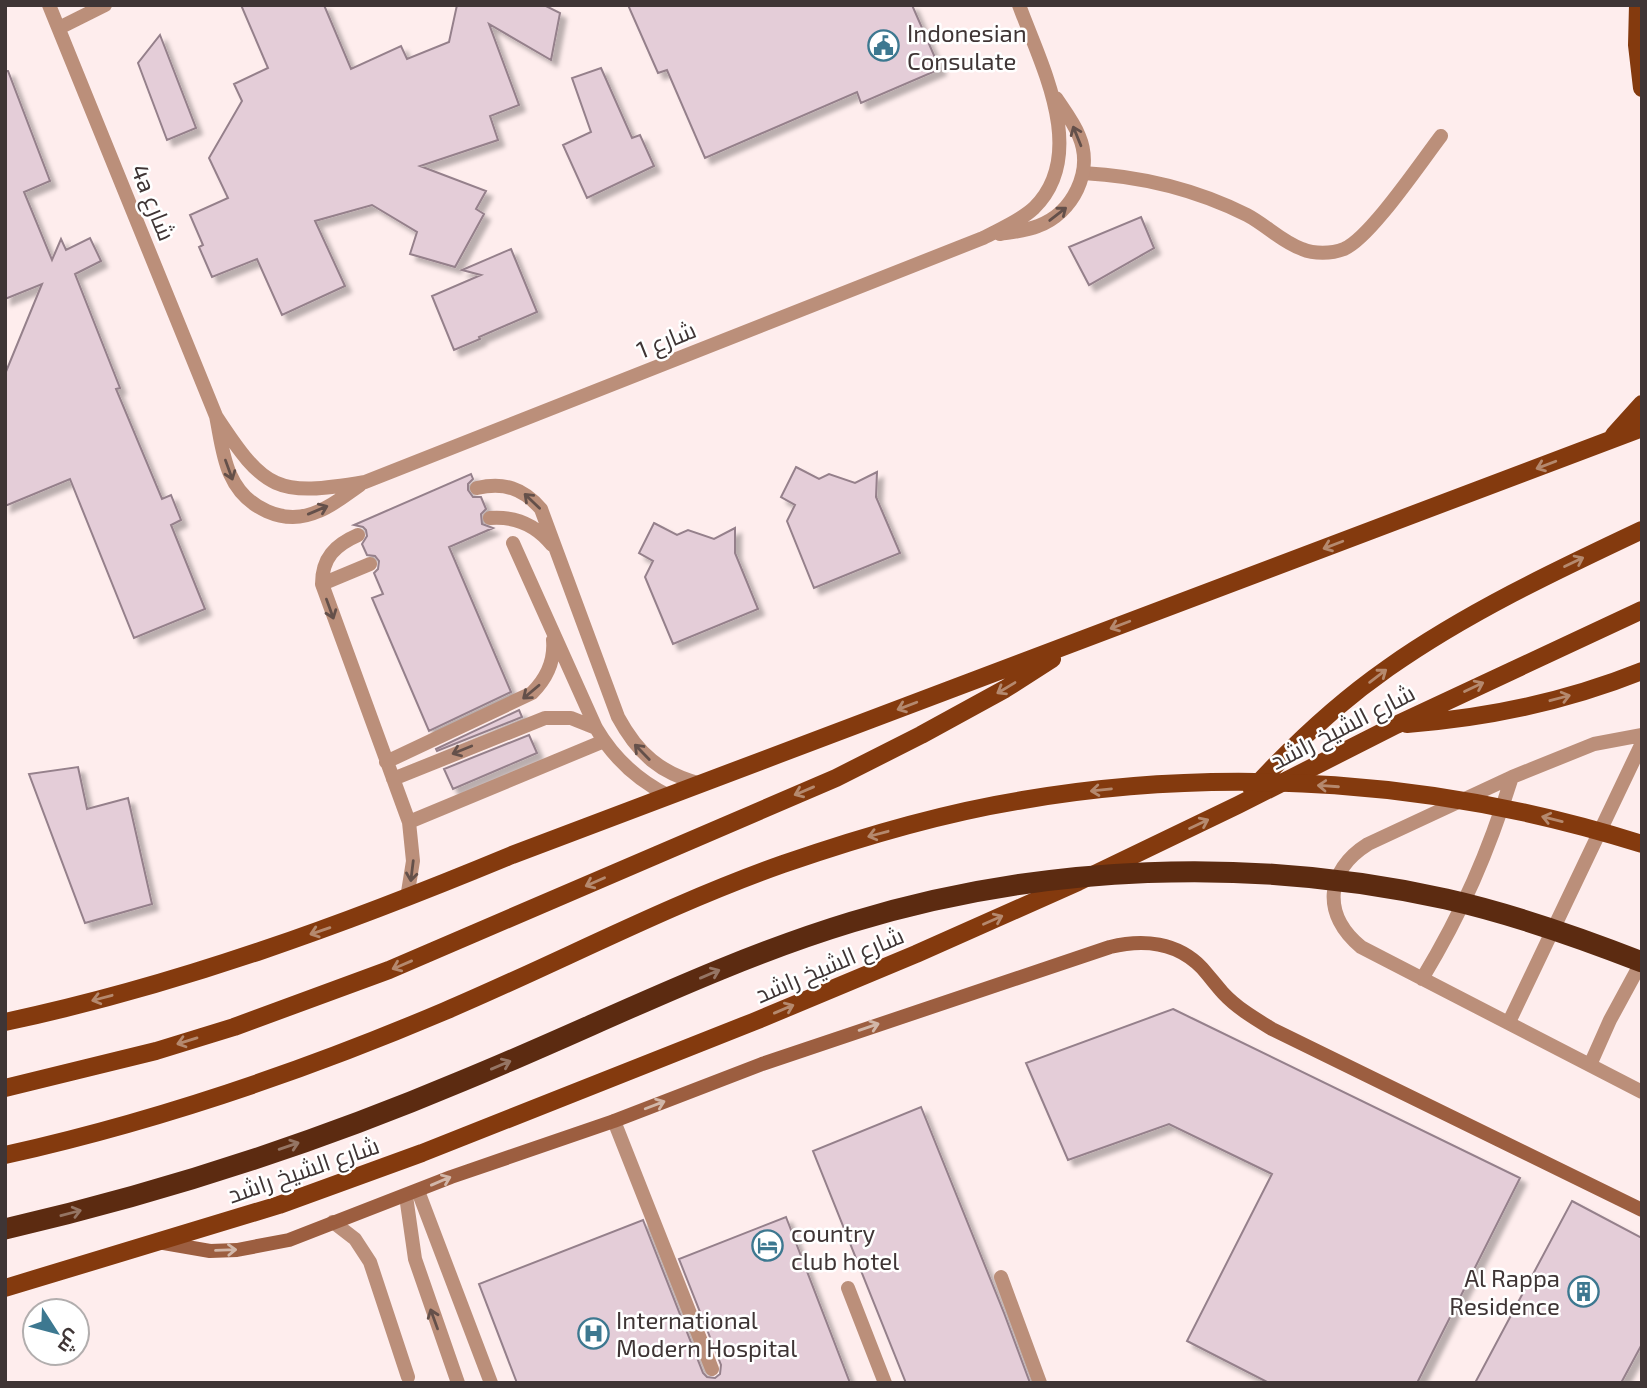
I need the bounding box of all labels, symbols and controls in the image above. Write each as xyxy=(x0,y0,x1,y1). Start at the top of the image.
place label: Indonesian Consulate xyxy=(907,18,1027,75)
public building icon: Indonesian Consulate xyxy=(867,29,901,63)
one-way arrow xyxy=(1070,126,1083,148)
street label: 4a شارع xyxy=(123,160,182,246)
one-way arrow xyxy=(1048,206,1066,221)
street label: شارع 1 xyxy=(632,314,701,367)
one-way arrow xyxy=(224,459,237,481)
one-way arrow xyxy=(1535,459,1557,472)
one-way arrow xyxy=(524,492,541,509)
one-way arrow xyxy=(307,503,328,516)
one-way arrow xyxy=(1322,540,1344,552)
one-way arrow xyxy=(1563,555,1584,568)
one-way arrow xyxy=(324,597,337,619)
one-way arrow xyxy=(1109,620,1131,633)
one-way arrow xyxy=(1368,669,1387,684)
street label: شارع الشيخ راشد xyxy=(1265,677,1421,778)
one-way arrow xyxy=(1464,680,1485,693)
one-way arrow xyxy=(997,681,1017,695)
one-way arrow xyxy=(522,685,540,700)
one-way arrow xyxy=(1548,691,1571,704)
one-way arrow xyxy=(897,700,919,713)
one-way arrow xyxy=(634,743,651,760)
one-way arrow xyxy=(452,744,474,757)
one-way arrow xyxy=(1317,779,1340,792)
one-way arrow xyxy=(1090,783,1112,796)
one-way arrow xyxy=(794,786,815,799)
one-way arrow xyxy=(1541,812,1564,825)
one-way arrow xyxy=(1188,816,1209,830)
one-way arrow xyxy=(867,828,890,841)
one-way arrow xyxy=(405,859,418,881)
one-way arrow xyxy=(585,876,607,889)
one-way arrow xyxy=(982,913,1003,926)
street label: شارع الشيخ راشد xyxy=(750,920,909,1011)
one-way arrow xyxy=(309,926,331,938)
one-way arrow xyxy=(392,959,413,972)
one-way arrow xyxy=(699,967,720,980)
one-way arrow xyxy=(91,992,114,1005)
one-way arrow xyxy=(773,1002,794,1015)
one-way arrow xyxy=(858,1020,880,1033)
one-way arrow xyxy=(177,1035,199,1048)
one-way arrow xyxy=(490,1058,512,1071)
one-way arrow xyxy=(644,1098,666,1110)
street label: شارع الشيخ راشد xyxy=(223,1129,384,1211)
one-way arrow xyxy=(278,1139,300,1152)
one-way arrow xyxy=(430,1174,451,1187)
one-way arrow xyxy=(60,1205,82,1218)
place label: country club hotel xyxy=(791,1218,899,1275)
hotel icon: country club hotel xyxy=(751,1229,785,1263)
one-way arrow xyxy=(214,1244,237,1257)
place label: Al Rappa Residence xyxy=(1449,1263,1560,1320)
building icon: Al Rappa Residence xyxy=(1566,1274,1600,1308)
north arrow xyxy=(21,1297,91,1367)
place label: International Modern Hospital xyxy=(616,1305,797,1362)
one-way arrow xyxy=(427,1308,440,1330)
hospital icon: International Modern Hospital xyxy=(576,1316,610,1350)
text: ش xyxy=(53,1325,87,1359)

